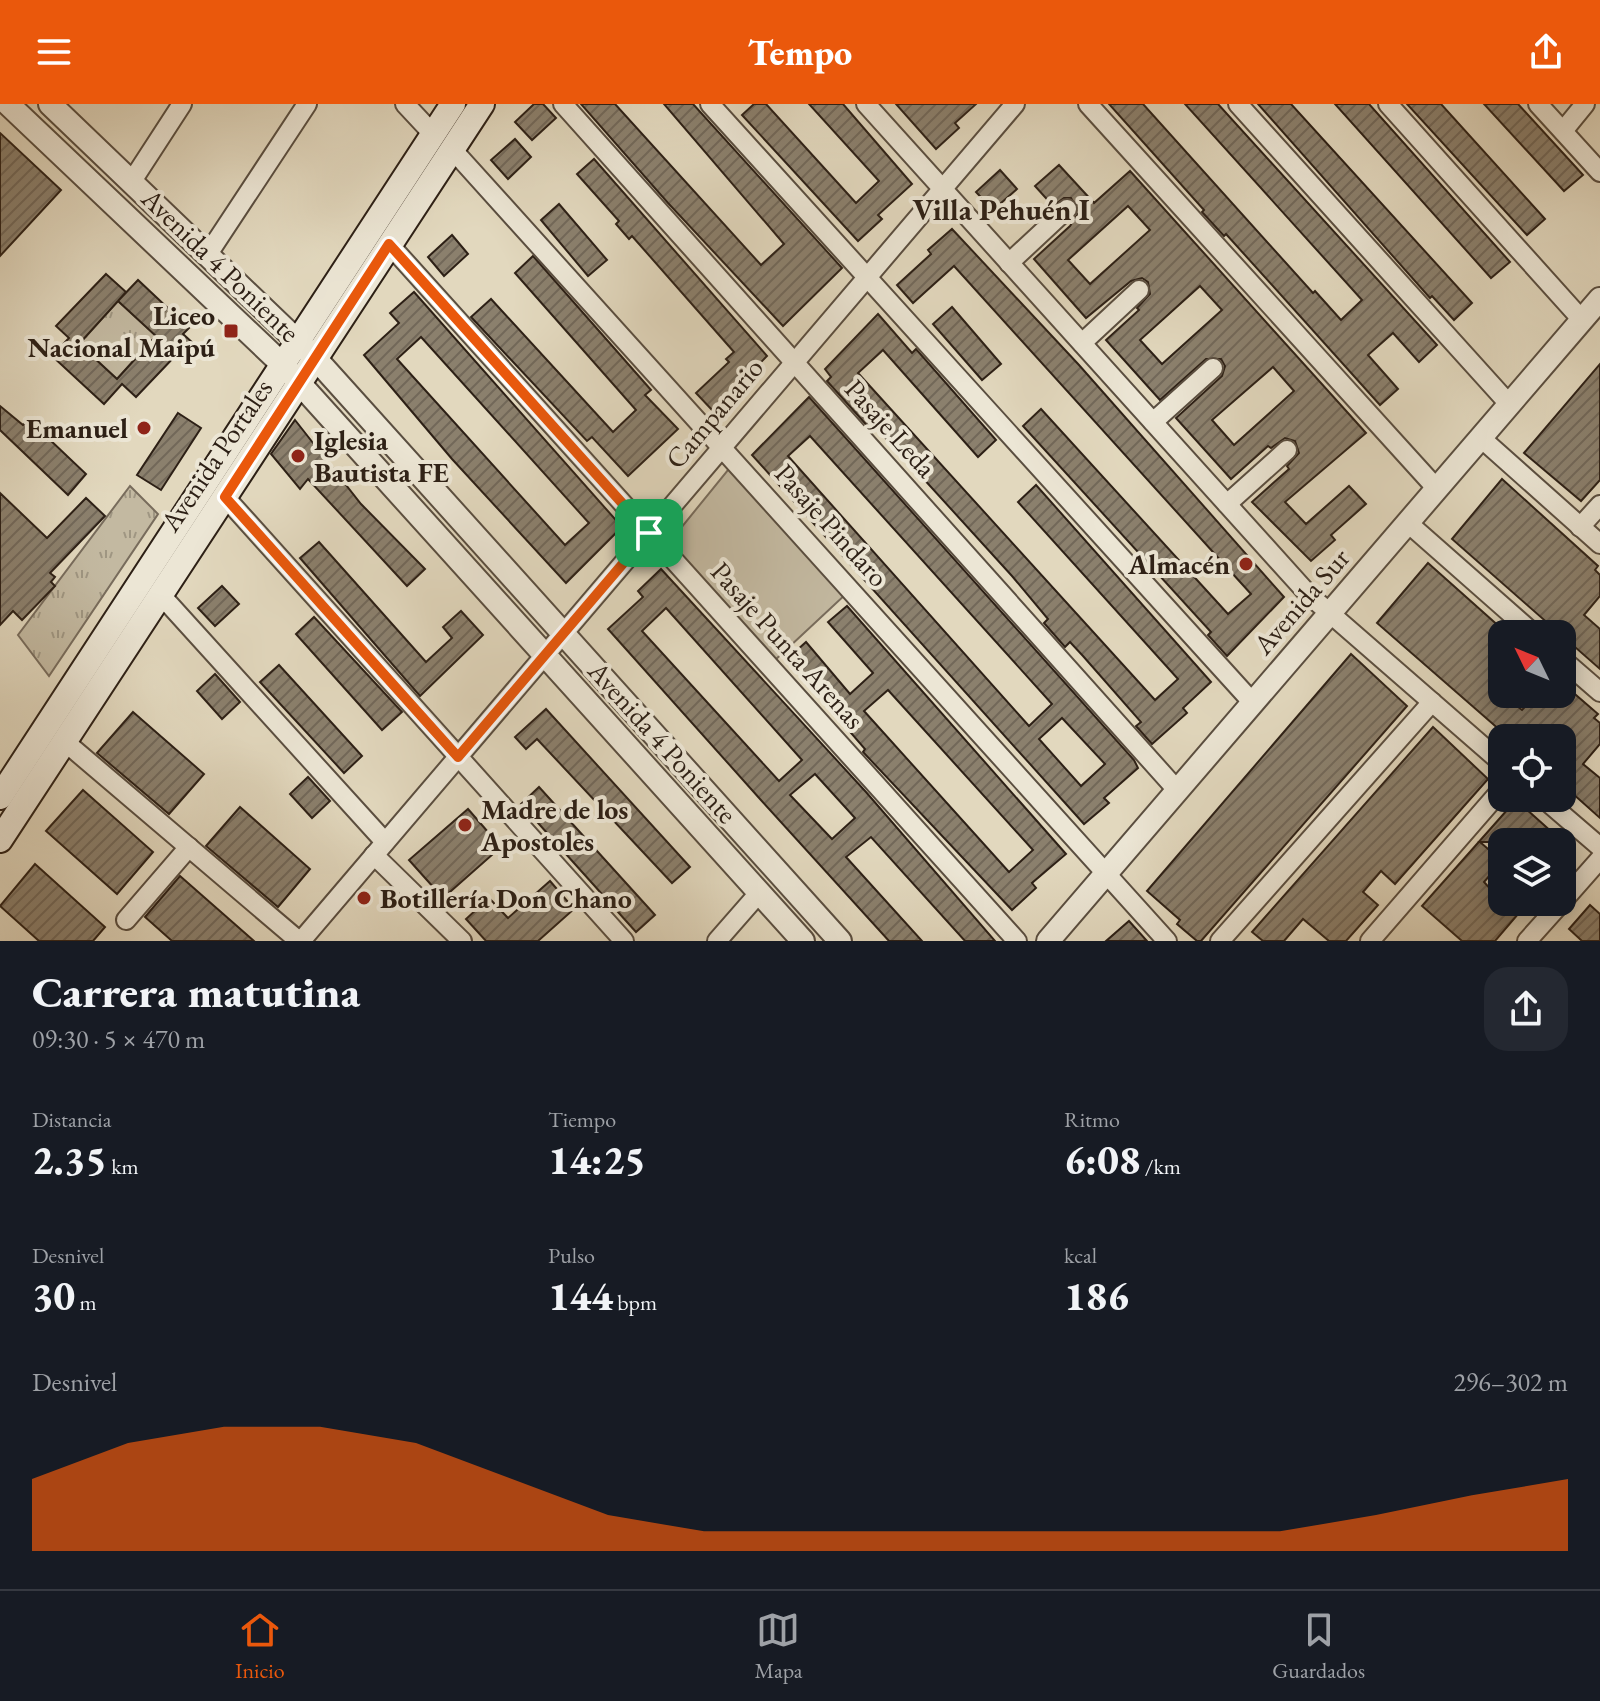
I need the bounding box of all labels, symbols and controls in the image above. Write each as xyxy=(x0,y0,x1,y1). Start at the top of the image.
text: Tempo xyxy=(748,29,852,76)
icon: menu xyxy=(32,30,76,74)
icon: share xyxy=(1524,30,1568,74)
street label: Avenida 4 Poniente xyxy=(133,180,308,350)
district label: Villa Pehuén I xyxy=(912,190,1090,229)
place label: Liceo Nacional Maipú xyxy=(27,297,216,365)
marker: Liceo Nacional Maipú xyxy=(222,322,240,340)
street label: Campanario xyxy=(657,350,771,476)
street label: Pasaje Leda xyxy=(837,371,945,485)
street label: Avenida Portales xyxy=(151,372,280,539)
place label: Emanuel xyxy=(26,410,128,446)
marker: Emanuel xyxy=(135,419,153,437)
place label: Iglesia Bautista FE xyxy=(314,422,449,490)
marker: Iglesia Bautista FE xyxy=(289,447,307,465)
street label: Pasaje Pindaro xyxy=(767,456,897,594)
pin xyxy=(615,499,683,567)
icon: arrive xyxy=(627,511,671,555)
street label: Avenida Sur xyxy=(1244,540,1358,662)
place label: Almacén xyxy=(1127,546,1230,582)
street label: Pasaje Punta Arenas xyxy=(703,554,873,736)
marker: Almacén xyxy=(1237,555,1255,573)
north arrow xyxy=(1488,620,1576,708)
map controls xyxy=(1488,620,1576,916)
street label: Avenida 4 Poniente xyxy=(580,652,746,831)
button: locate xyxy=(1488,724,1576,812)
place label: Madre de los Apostoles xyxy=(480,791,628,859)
marker: Madre de los Apostoles xyxy=(456,816,474,834)
button: layers xyxy=(1488,828,1576,916)
place label: Botillería Don Chano xyxy=(380,880,632,916)
marker: Botillería Don Chano xyxy=(355,889,373,907)
text: Carrera matutina xyxy=(32,963,360,1020)
button: share xyxy=(1484,967,1568,1051)
text: 09:30 · 5 × 470 m xyxy=(32,1022,205,1056)
text: Distancia xyxy=(32,1105,112,1134)
text: Tiempo xyxy=(548,1105,616,1134)
text: Ritmo xyxy=(1064,1105,1120,1134)
text: 2.35 xyxy=(32,1134,107,1186)
text: 14:25 xyxy=(548,1134,646,1186)
text: 6:08 xyxy=(1064,1134,1140,1186)
text: km xyxy=(107,1152,139,1181)
text: /km xyxy=(1140,1152,1181,1181)
text: Desnivel xyxy=(32,1241,104,1270)
text: Pulso xyxy=(548,1241,595,1270)
text: kcal xyxy=(1064,1241,1097,1270)
text: 30 xyxy=(32,1270,75,1322)
text: 144 xyxy=(548,1270,613,1322)
text: 186 xyxy=(1064,1270,1129,1322)
text: m xyxy=(75,1288,97,1317)
text: bpm xyxy=(613,1288,657,1317)
text: Desnivel xyxy=(32,1365,117,1399)
text: 296–302 m xyxy=(1453,1365,1568,1399)
tab: Inicio xyxy=(235,1608,285,1685)
tab: Mapa xyxy=(755,1608,802,1685)
tab: Guardados xyxy=(1272,1608,1365,1685)

